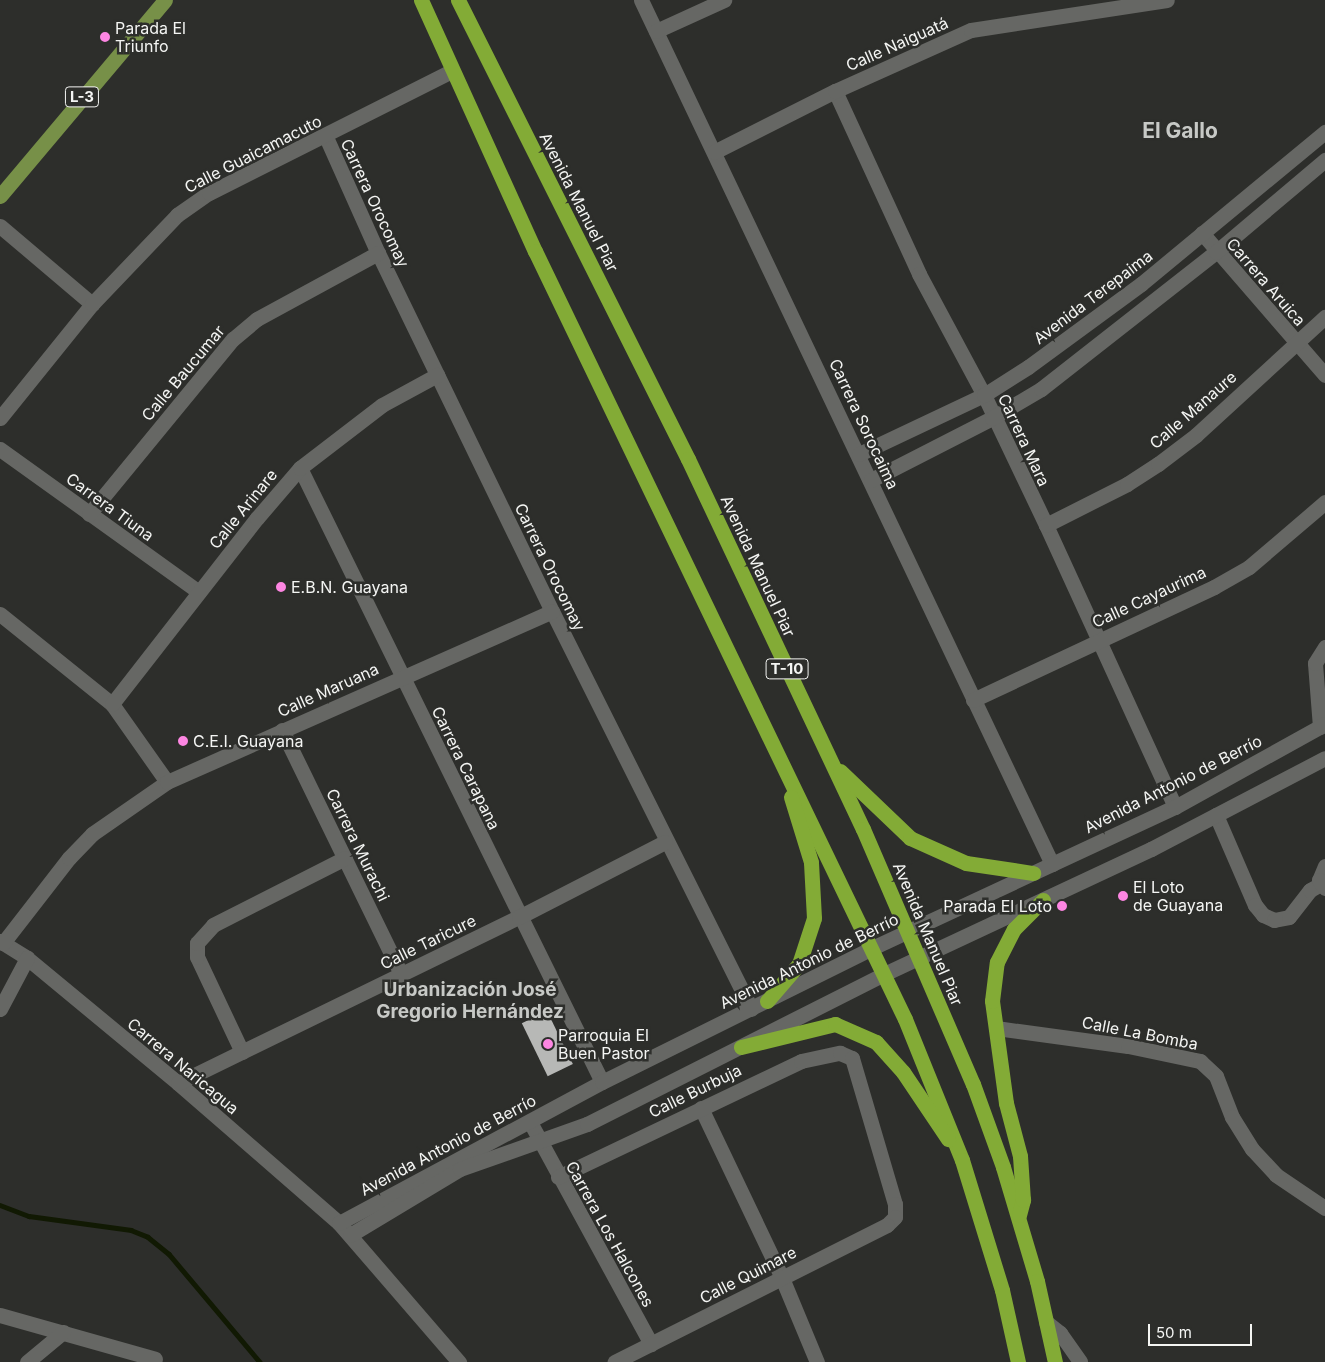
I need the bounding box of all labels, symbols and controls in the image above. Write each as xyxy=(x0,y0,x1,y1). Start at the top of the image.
street label: Calle Naiguatá xyxy=(843,13,951,75)
place label: Parada El Triunfo xyxy=(115,18,186,56)
marker: Parada El Triunfo xyxy=(99,31,111,43)
road number: L-3 xyxy=(64,84,100,110)
street label: Calle Guaicamacuto xyxy=(181,111,325,197)
district label: El Gallo xyxy=(1142,118,1218,144)
street label: Avenida Manuel Piar xyxy=(536,129,622,275)
street label: Carrera Orocomay xyxy=(337,136,413,270)
street label: Carrera Aruica xyxy=(1223,234,1309,330)
street label: Avenida Terepaima xyxy=(1030,246,1156,348)
street label: Calle Baucumar xyxy=(137,321,229,425)
street label: Carrera Sorocaima xyxy=(825,356,903,492)
street label: Calle Manaure xyxy=(1146,367,1240,453)
street label: Carrera Mara xyxy=(994,391,1054,489)
street label: Calle Arinare xyxy=(205,465,281,553)
street label: Carrera Tiuna xyxy=(62,469,158,545)
street label: Avenida Manuel Piar xyxy=(717,492,799,640)
street label: Carrera Orocomay xyxy=(511,500,589,634)
street label: Calle Cayaurima xyxy=(1089,562,1209,632)
place label: E.B.N. Guayana xyxy=(291,577,408,597)
marker: E.B.N. Guayana xyxy=(275,581,287,593)
road number: T-10 xyxy=(764,656,810,682)
street label: Calle Maruana xyxy=(274,659,382,721)
street label: Carrera Carapana xyxy=(428,703,504,833)
place label: C.E.I. Guayana xyxy=(193,731,303,751)
street label: Avenida Antonio de Berrío xyxy=(1081,731,1265,837)
marker: C.E.I. Guayana xyxy=(177,735,189,747)
street label: Carrera Murachi xyxy=(322,786,394,904)
street label: Avenida Manuel Piar xyxy=(889,859,967,1009)
place label: El Loto de Guayana xyxy=(1133,877,1223,915)
marker: El Loto de Guayana xyxy=(1117,890,1129,902)
place label: Parada El Loto xyxy=(943,896,1052,916)
marker: Parada El Loto xyxy=(1056,900,1068,912)
street label: Avenida Antonio de Berrío xyxy=(716,909,902,1013)
street label: Calle Taricure xyxy=(377,911,479,973)
district label: Urbanización José Gregorio Hernández xyxy=(376,979,564,1023)
street label: Calle La Bomba xyxy=(1080,1012,1200,1054)
street label: Carrera Naricagua xyxy=(123,1014,243,1118)
place label: Parroquia El Buen Pastor xyxy=(558,1025,650,1063)
marker: Parroquia El Buen Pastor xyxy=(542,1038,554,1050)
street label: Calle Burbuja xyxy=(646,1060,744,1122)
street label: Avenida Antonio de Berrío xyxy=(357,1090,539,1200)
street label: Carrera Los Halcones xyxy=(562,1158,658,1310)
street label: Calle Quimare xyxy=(696,1242,800,1308)
scale bar xyxy=(1150,1314,1254,1346)
text: 50 m xyxy=(1156,1323,1192,1342)

